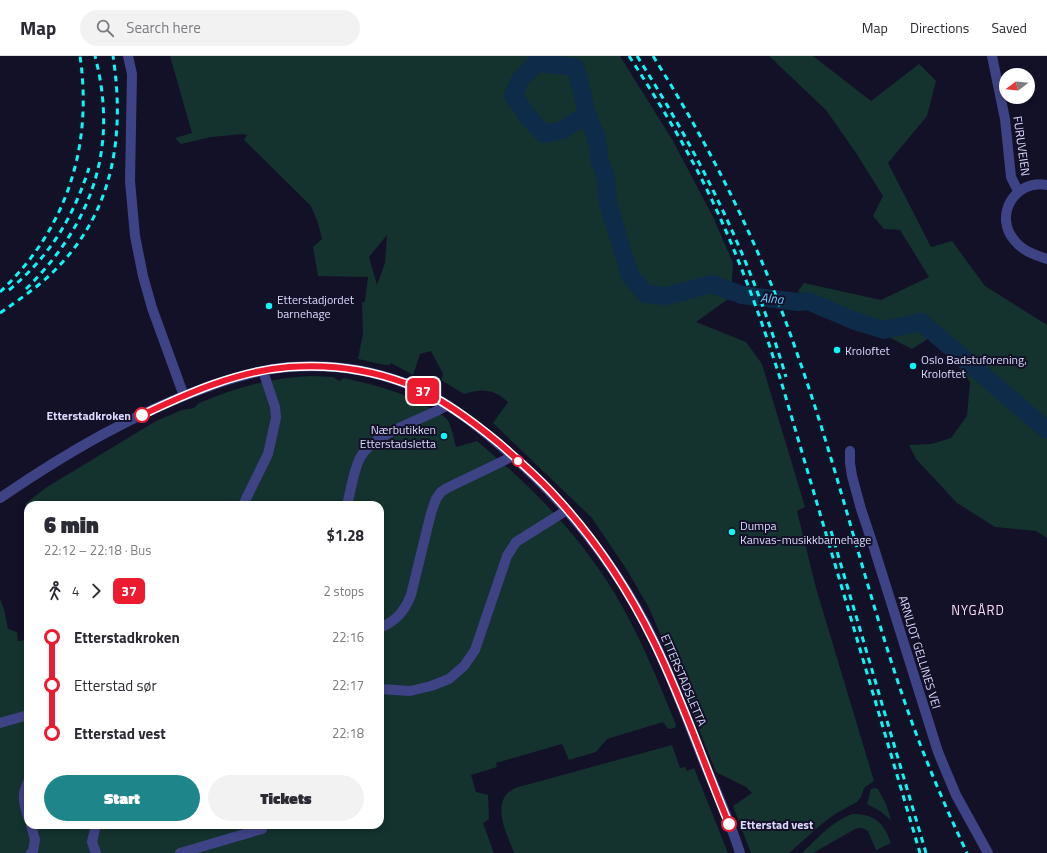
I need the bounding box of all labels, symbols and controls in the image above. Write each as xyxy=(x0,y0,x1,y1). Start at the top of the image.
search box xyxy=(80,10,360,46)
text: Map xyxy=(20,13,56,42)
text: Search here xyxy=(126,16,201,39)
icon: search xyxy=(94,17,116,39)
text: Map xyxy=(862,17,888,38)
text: Directions xyxy=(910,17,969,38)
text: Saved xyxy=(991,17,1027,38)
north arrow xyxy=(999,68,1035,104)
map controls xyxy=(999,68,1035,104)
street label: FURUVEIEN xyxy=(1008,115,1036,177)
water label: Alna xyxy=(760,287,786,309)
place label: Etterstadjordet barnehage xyxy=(277,290,355,323)
marker: Etterstadjordet barnehage xyxy=(264,301,274,311)
place label: Kroloftet xyxy=(845,341,890,360)
marker: Kroloftet xyxy=(832,345,842,355)
place label: Oslo Badstuforening, Kroloftet xyxy=(921,350,1027,383)
marker: Oslo Badstuforening, Kroloftet xyxy=(908,361,918,371)
line badge: 37 xyxy=(405,378,441,404)
text: 37 xyxy=(415,380,431,401)
place label: Etterstadkroken xyxy=(46,406,131,425)
marker: Etterstadkroken xyxy=(134,407,150,423)
place label: Nærbutikken Etterstadsletta xyxy=(360,420,436,453)
marker: Nærbutikken Etterstadsletta xyxy=(439,431,449,441)
unlabelled marker xyxy=(512,455,524,467)
text: 6 min xyxy=(44,508,99,542)
place label: Dumpa Kanvas-musikkbarnehage xyxy=(740,516,871,549)
text: $1.28 xyxy=(327,524,364,547)
marker: Dumpa Kanvas-musikkbarnehage xyxy=(727,527,737,537)
text: 22:12 – 22:18 · Bus xyxy=(44,540,151,560)
icon: walk xyxy=(44,580,66,602)
icon: forward xyxy=(85,580,107,602)
text: 37 xyxy=(121,580,137,601)
text: 4 xyxy=(72,581,79,601)
text: 2 stops xyxy=(323,581,364,601)
street label: ARNLJOT GELLINES VEI xyxy=(894,593,946,711)
district label: NYGÅRD xyxy=(951,600,1005,620)
text: Etterstadkroken xyxy=(74,626,180,649)
text: 22:16 xyxy=(332,627,364,647)
street label: ETTERSTADSLETTA xyxy=(656,631,712,729)
text: Etterstad sør xyxy=(74,674,157,697)
text: 22:17 xyxy=(332,675,364,695)
text: Etterstad vest xyxy=(74,722,166,745)
text: 22:18 xyxy=(332,723,364,743)
button: Start xyxy=(44,775,200,821)
button: Tickets xyxy=(208,775,364,821)
place label: Etterstad vest xyxy=(740,815,814,834)
marker: Etterstad vest xyxy=(721,816,737,832)

